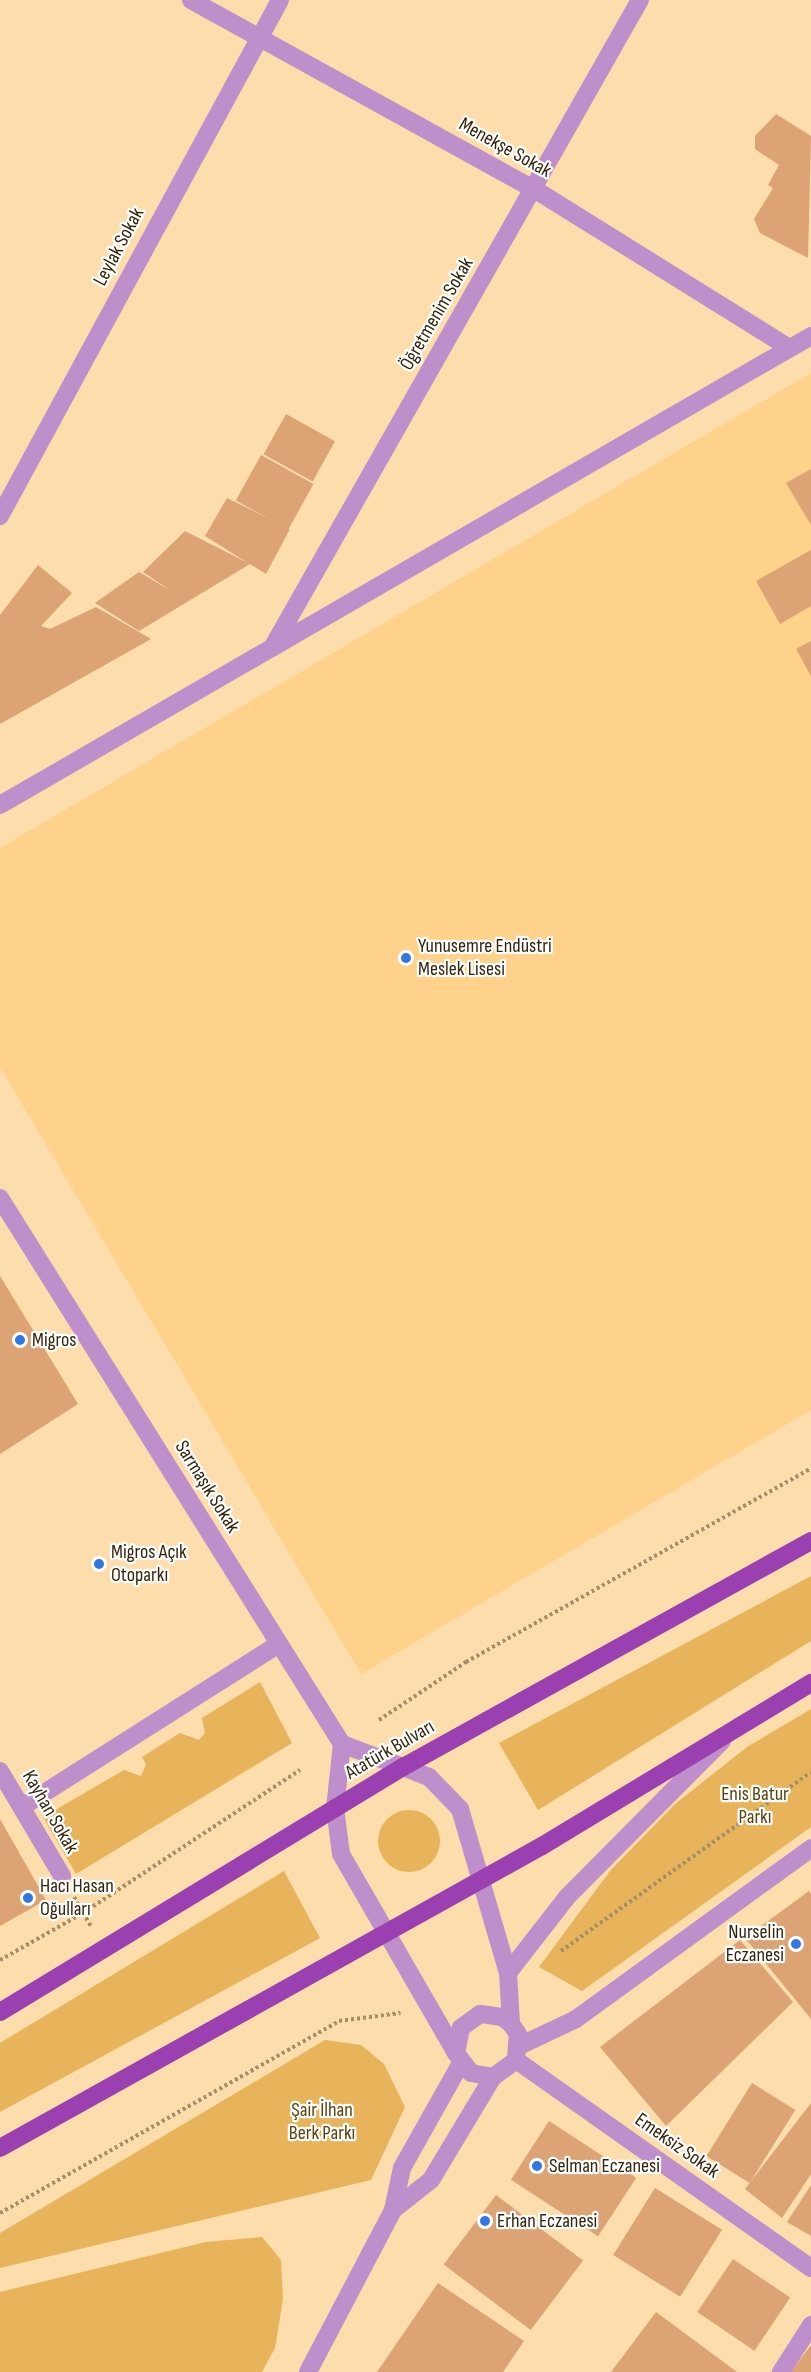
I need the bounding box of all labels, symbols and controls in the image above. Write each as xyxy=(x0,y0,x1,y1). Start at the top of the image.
street label: Menekşe Sokak xyxy=(455,113,555,183)
street label: Leylak Sokak xyxy=(88,204,150,290)
street label: Öğretmenim Sokak xyxy=(395,253,479,375)
place label: Yunusemre Endüstri Meslek Lisesi xyxy=(418,934,552,981)
marker: Yunusemre Endüstri Meslek Lisesi xyxy=(399,951,413,965)
place label: Migros xyxy=(32,1328,76,1352)
marker: Migros xyxy=(13,1333,27,1347)
street label: Sarmaşık Sokak xyxy=(169,1437,245,1537)
place label: Migros Açık Otoparkı xyxy=(111,1540,187,1587)
marker: Migros Açık Otoparkı xyxy=(92,1557,106,1571)
street label: Atatürk Bulvarı xyxy=(341,1715,439,1785)
street label: Kayhan Sokak xyxy=(17,1766,83,1858)
park label: Enis Batur Parkı xyxy=(721,1782,789,1829)
place label: Hacı Hasan Oğulları xyxy=(40,1874,114,1921)
marker: Hacı Hasan Oğulları xyxy=(21,1891,35,1905)
place label: Nurselin Eczanesi xyxy=(726,1920,784,1967)
marker: Nurselin Eczanesi xyxy=(789,1937,803,1951)
park label: Şair İlhan Berk Parkı xyxy=(289,2098,355,2145)
street label: Emeksiz Sokak xyxy=(630,2108,724,2184)
place label: Selman Eczanesi xyxy=(549,2154,660,2178)
marker: Selman Eczanesi xyxy=(530,2159,544,2173)
place label: Erhan Eczanesi xyxy=(497,2209,597,2233)
marker: Erhan Eczanesi xyxy=(478,2214,492,2228)

